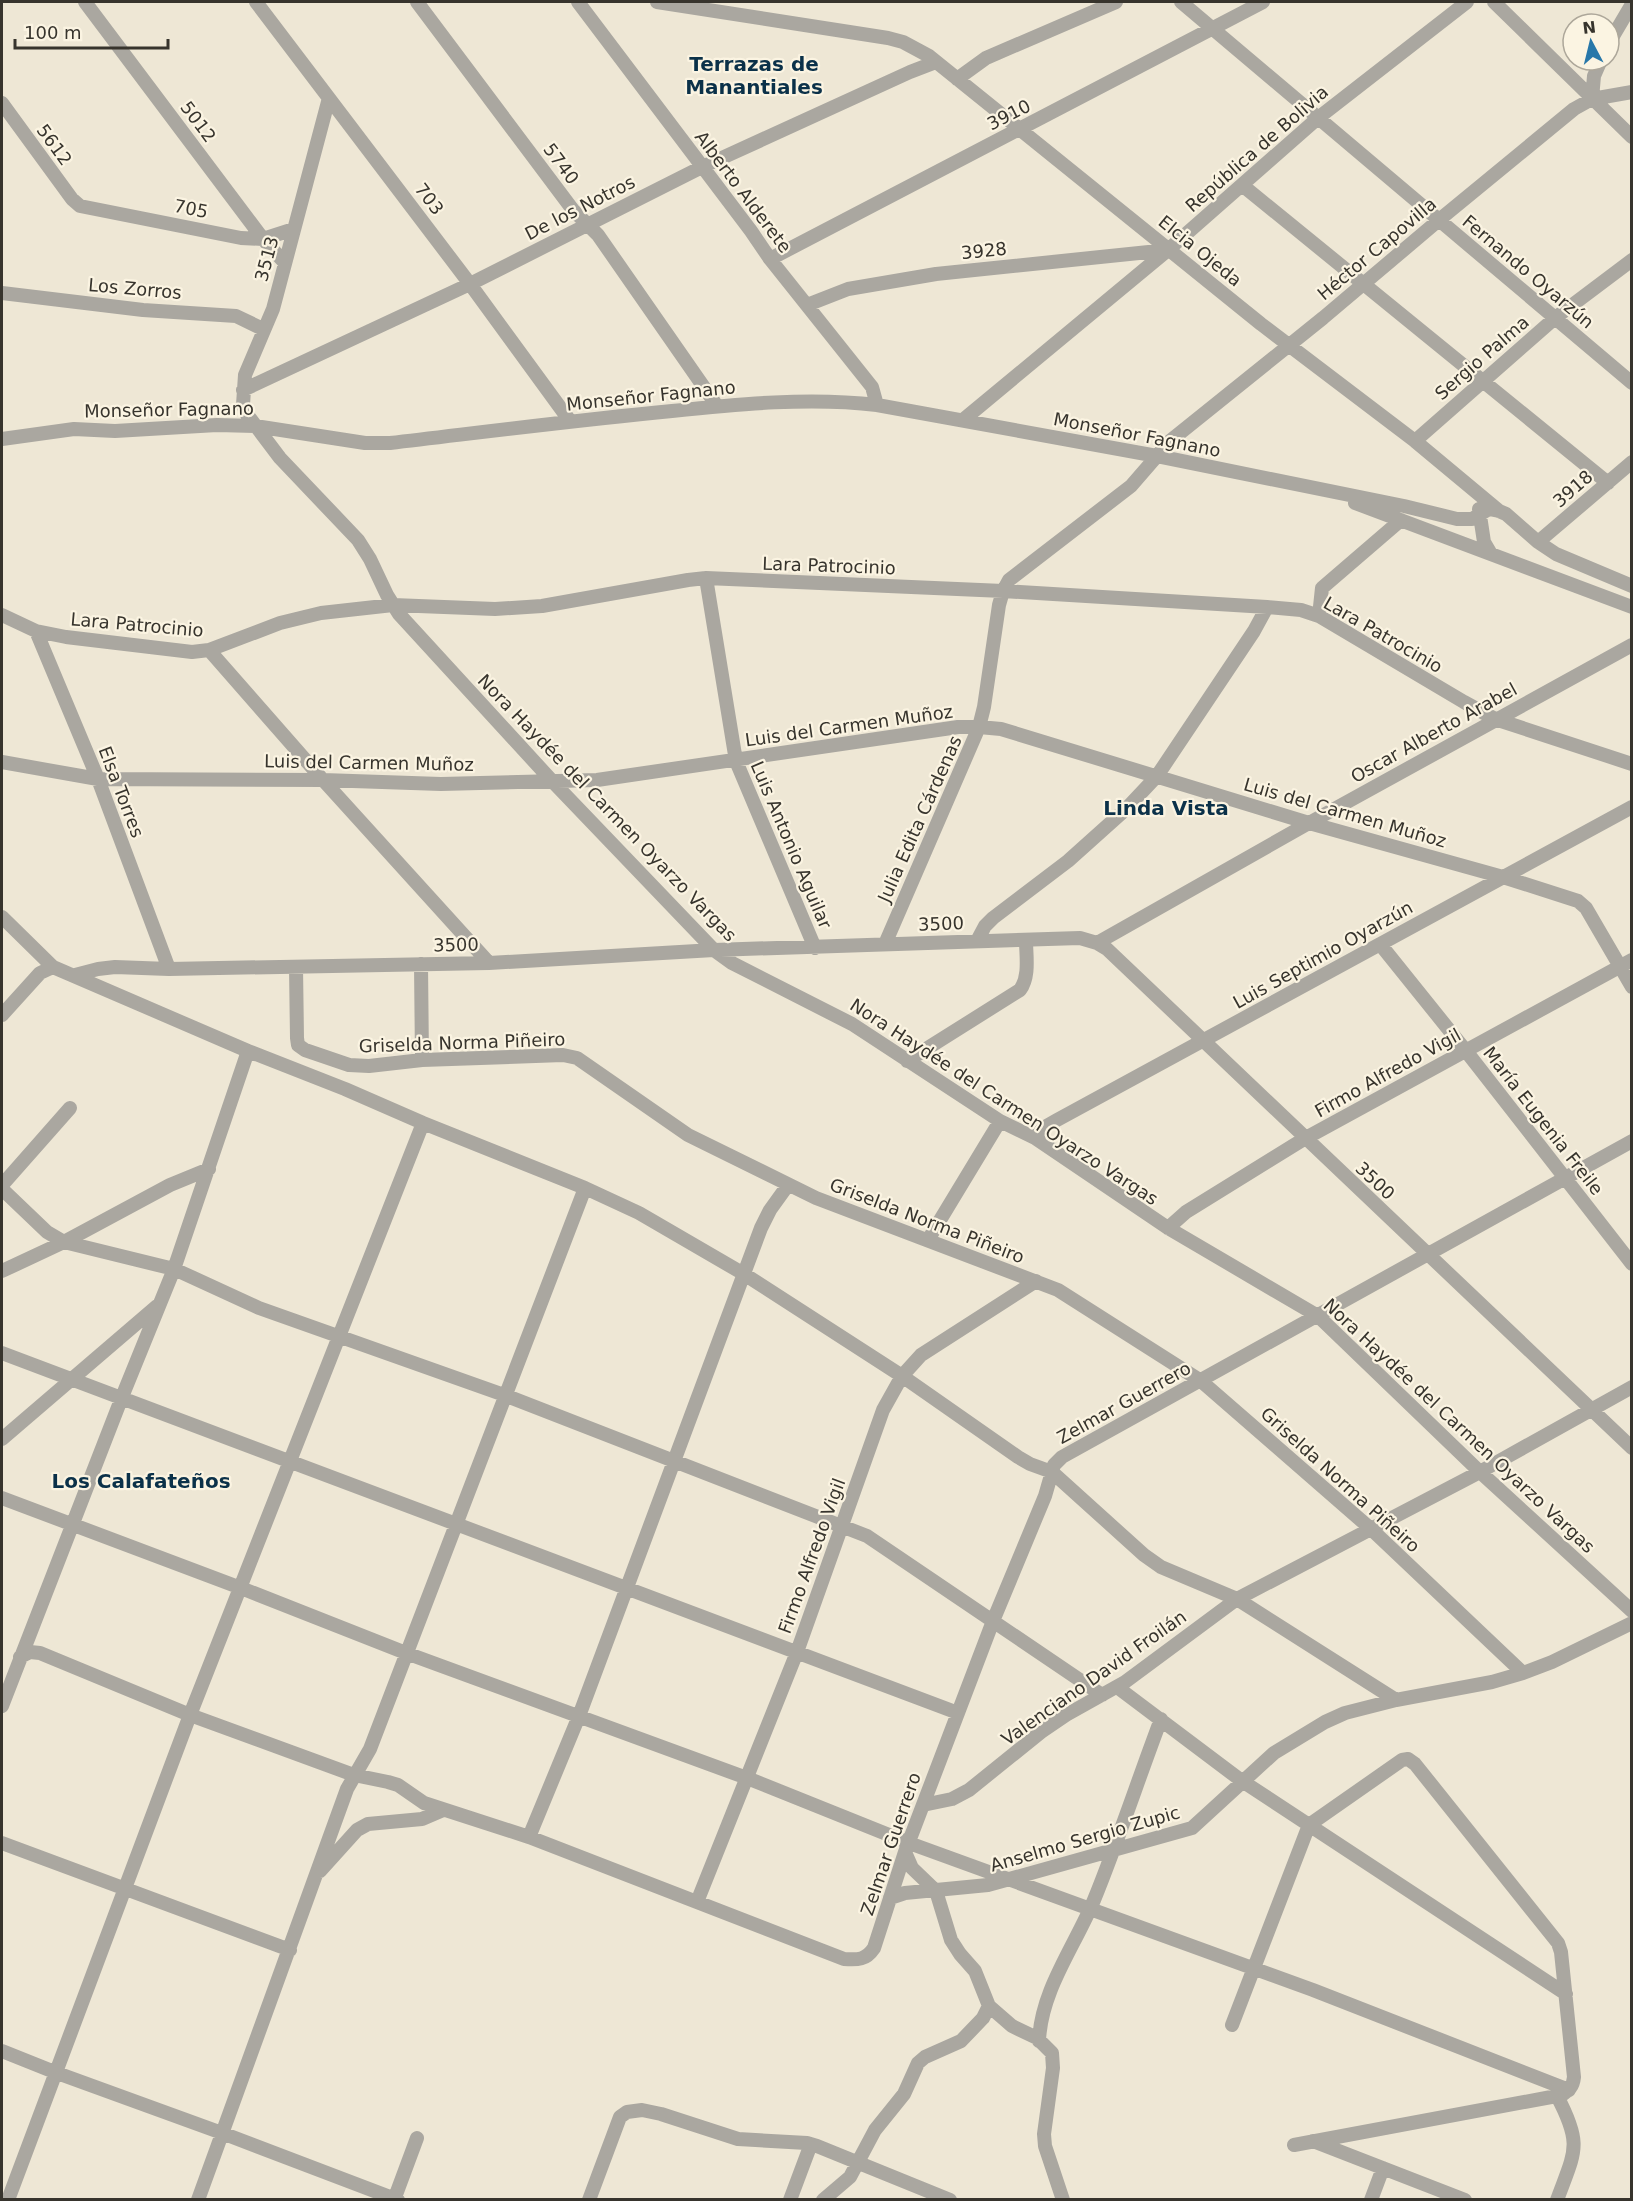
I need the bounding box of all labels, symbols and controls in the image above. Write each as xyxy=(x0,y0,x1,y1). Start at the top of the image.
scale bar xyxy=(15,12,168,50)
north arrow xyxy=(1561,12,1621,72)
text: N xyxy=(1581,17,1597,38)
text: 100 m xyxy=(24,22,82,43)
district label: Terrazas de Manantiales xyxy=(685,52,823,99)
street label: República de Bolivia xyxy=(1181,81,1332,216)
street label: 3910 xyxy=(984,95,1034,134)
street label: 5012 xyxy=(176,97,221,146)
street label: 5612 xyxy=(32,120,76,169)
street label: Alberto Alderete xyxy=(691,127,796,257)
street label: 5740 xyxy=(539,139,584,188)
street label: De los Notros xyxy=(521,171,638,244)
street label: 703 xyxy=(411,179,448,219)
street label: Héctor Capovilla xyxy=(1313,193,1440,304)
street label: 705 xyxy=(172,195,210,222)
street label: Elcia Ojeda xyxy=(1155,211,1246,290)
street label: Fernando Oyarzún xyxy=(1458,211,1598,333)
street label: 3513 xyxy=(250,234,283,284)
street label: 3928 xyxy=(960,238,1008,263)
street label: Los Zorros xyxy=(87,274,183,303)
street label: Sergio Palma xyxy=(1430,311,1533,404)
street label: Monseñor Fagnano xyxy=(565,376,737,415)
street label: Monseñor Fagnano xyxy=(84,398,254,421)
street label: Monseñor Fagnano xyxy=(1052,408,1223,461)
street label: 3918 xyxy=(1548,466,1597,512)
street label: Lara Patrocinio xyxy=(762,553,896,578)
street label: Lara Patrocinio xyxy=(1320,592,1446,677)
street label: Lara Patrocinio xyxy=(70,608,205,641)
street label: Nora Haydée del Carmen Oyarzo Vargas xyxy=(474,670,741,946)
street label: Oscar Alberto Arabel xyxy=(1347,678,1521,787)
street label: Luis del Carmen Muñoz xyxy=(744,701,954,750)
street label: Julia Edita Cárdenas xyxy=(873,732,966,906)
street label: Elsa Torres xyxy=(94,743,148,840)
street label: Luis del Carmen Muñoz xyxy=(264,750,474,775)
street label: Luis Antonio Aguilar xyxy=(747,758,836,932)
street label: Luis del Carmen Muñoz xyxy=(1241,774,1449,852)
district label: Linda Vista xyxy=(1103,796,1229,820)
street label: Luis Septimio Oyarzún xyxy=(1229,896,1416,1013)
street label: 3500 xyxy=(918,912,964,935)
street label: 3500 xyxy=(433,934,479,955)
street label: Nora Haydée del Carmen Oyarzo Vargas xyxy=(846,994,1162,1209)
street label: Firmo Alfredo Vigil xyxy=(1311,1024,1464,1121)
street label: Griselda Norma Piñeiro xyxy=(358,1028,566,1057)
street label: María Eugenia Freile xyxy=(1479,1042,1608,1199)
street label: 3500 xyxy=(1351,1157,1399,1204)
street label: Griselda Norma Piñeiro xyxy=(827,1174,1027,1267)
street label: Nora Haydée del Carmen Oyarzo Vargas xyxy=(1319,1294,1599,1557)
street label: Zelmar Guerrero xyxy=(1053,1357,1194,1448)
street label: Griselda Norma Piñeiro xyxy=(1256,1403,1424,1557)
district label: Los Calafateños xyxy=(51,1469,231,1493)
street label: Firmo Alfredo Vigil xyxy=(774,1475,849,1636)
street label: Valenciano David Froilán xyxy=(997,1606,1190,1749)
street label: Zelmar Guerrero xyxy=(856,1770,925,1918)
street label: Anselmo Sergio Zupic xyxy=(988,1801,1182,1876)

